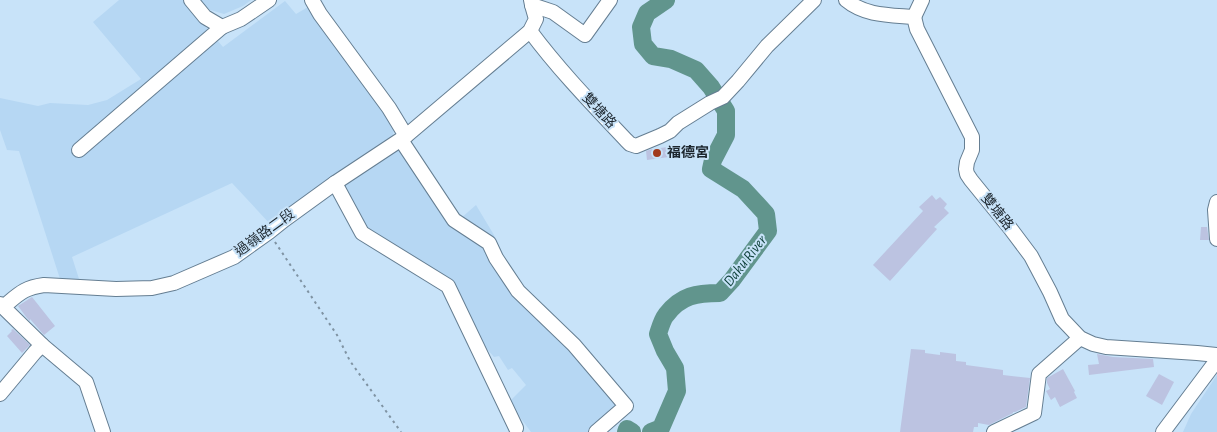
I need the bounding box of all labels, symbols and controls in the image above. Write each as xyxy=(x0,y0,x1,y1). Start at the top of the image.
street label: 雙塘路 xyxy=(580,90,620,131)
place label: 福德宮 xyxy=(667,144,709,160)
marker: 福德宮 xyxy=(651,147,663,159)
street label: 雙塘路 xyxy=(978,190,1017,233)
street label: 過嶺路二段 xyxy=(232,206,297,259)
water label: Daku River xyxy=(721,232,770,289)

